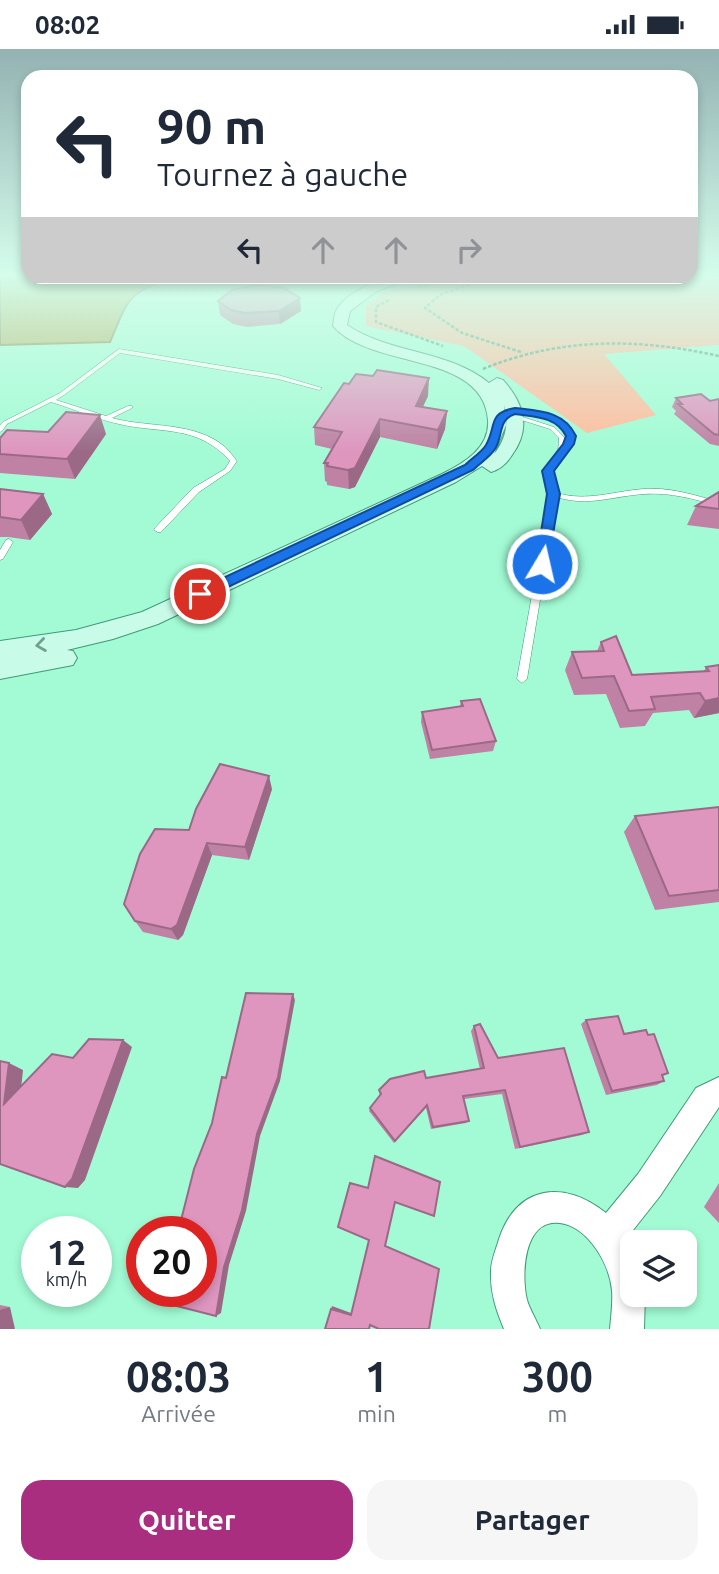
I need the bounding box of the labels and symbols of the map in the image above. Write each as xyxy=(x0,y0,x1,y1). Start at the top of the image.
position arrow xyxy=(505,527,579,601)
pin xyxy=(170,564,230,624)
one-way arrow xyxy=(35,637,47,652)
speed limit sign: 20 xyxy=(126,1216,217,1307)

